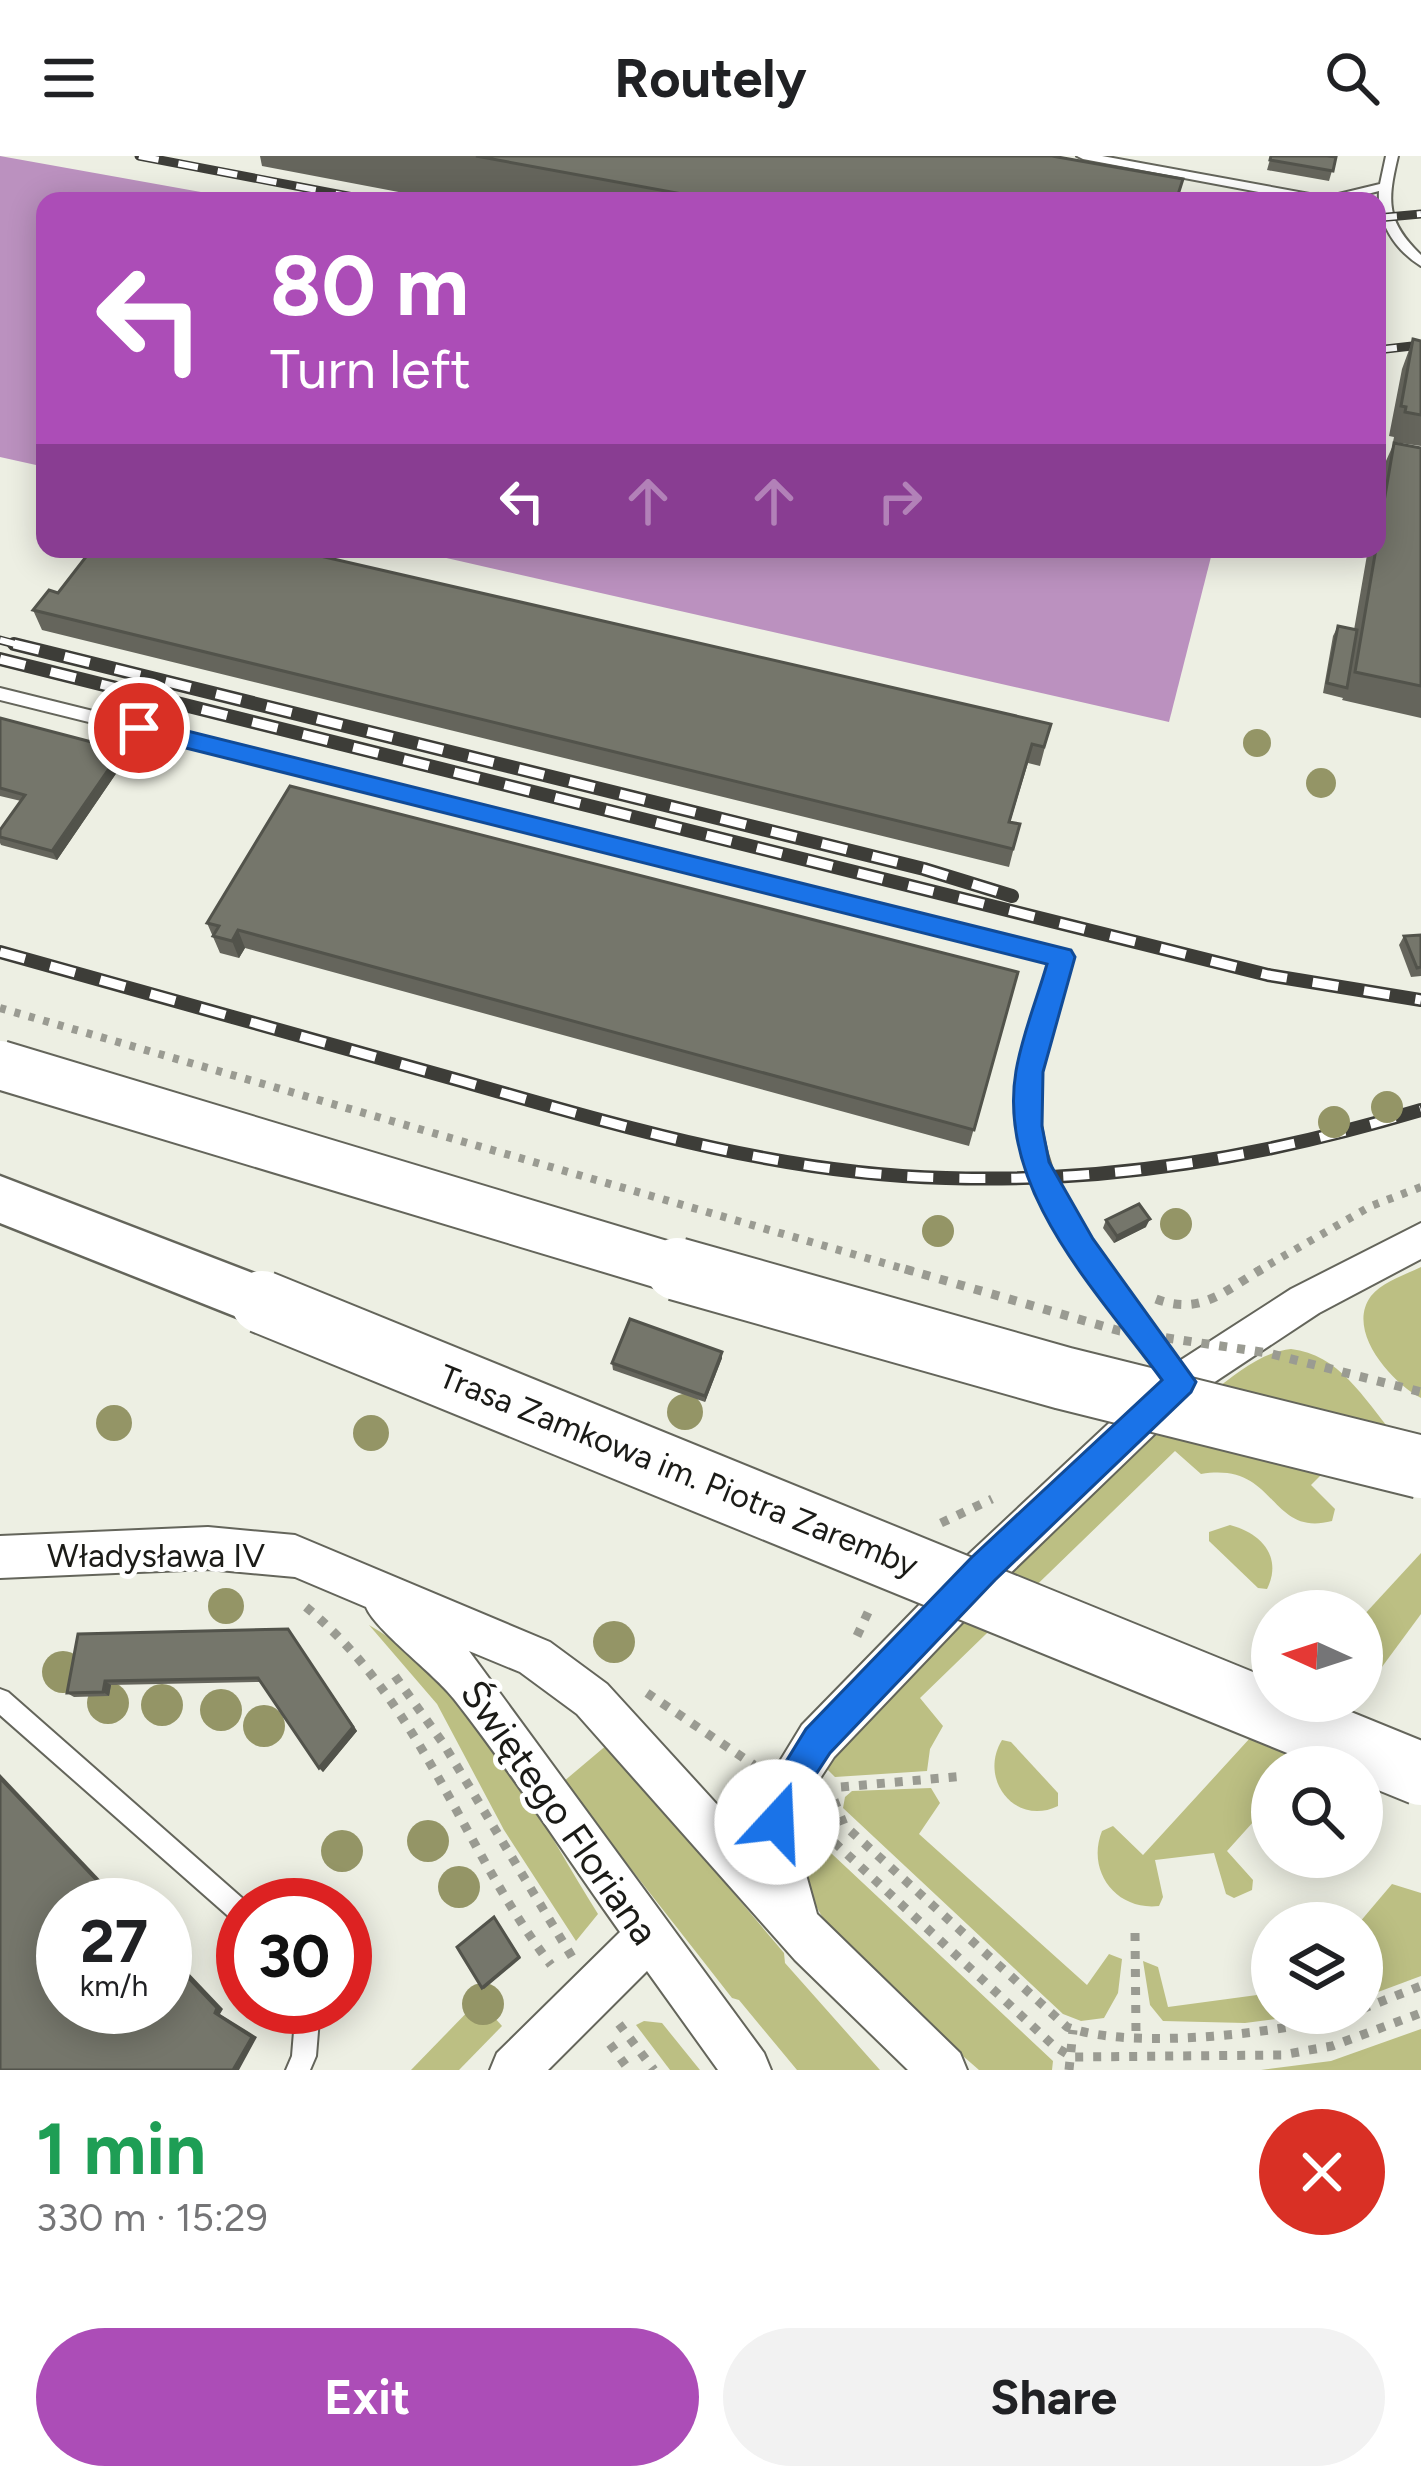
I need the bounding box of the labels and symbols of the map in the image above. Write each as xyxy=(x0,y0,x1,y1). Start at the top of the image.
pin xyxy=(88,677,190,779)
street label: Trasa Zamkowa im. Piotra Zaremby xyxy=(434,1356,924,1585)
street label: Władysława IV xyxy=(47,1536,265,1575)
north arrow xyxy=(1251,1590,1383,1722)
street label: Świętego Floriana xyxy=(451,1671,668,1954)
position arrow xyxy=(714,1759,840,1885)
speed limit sign: 30 xyxy=(216,1878,372,2034)

